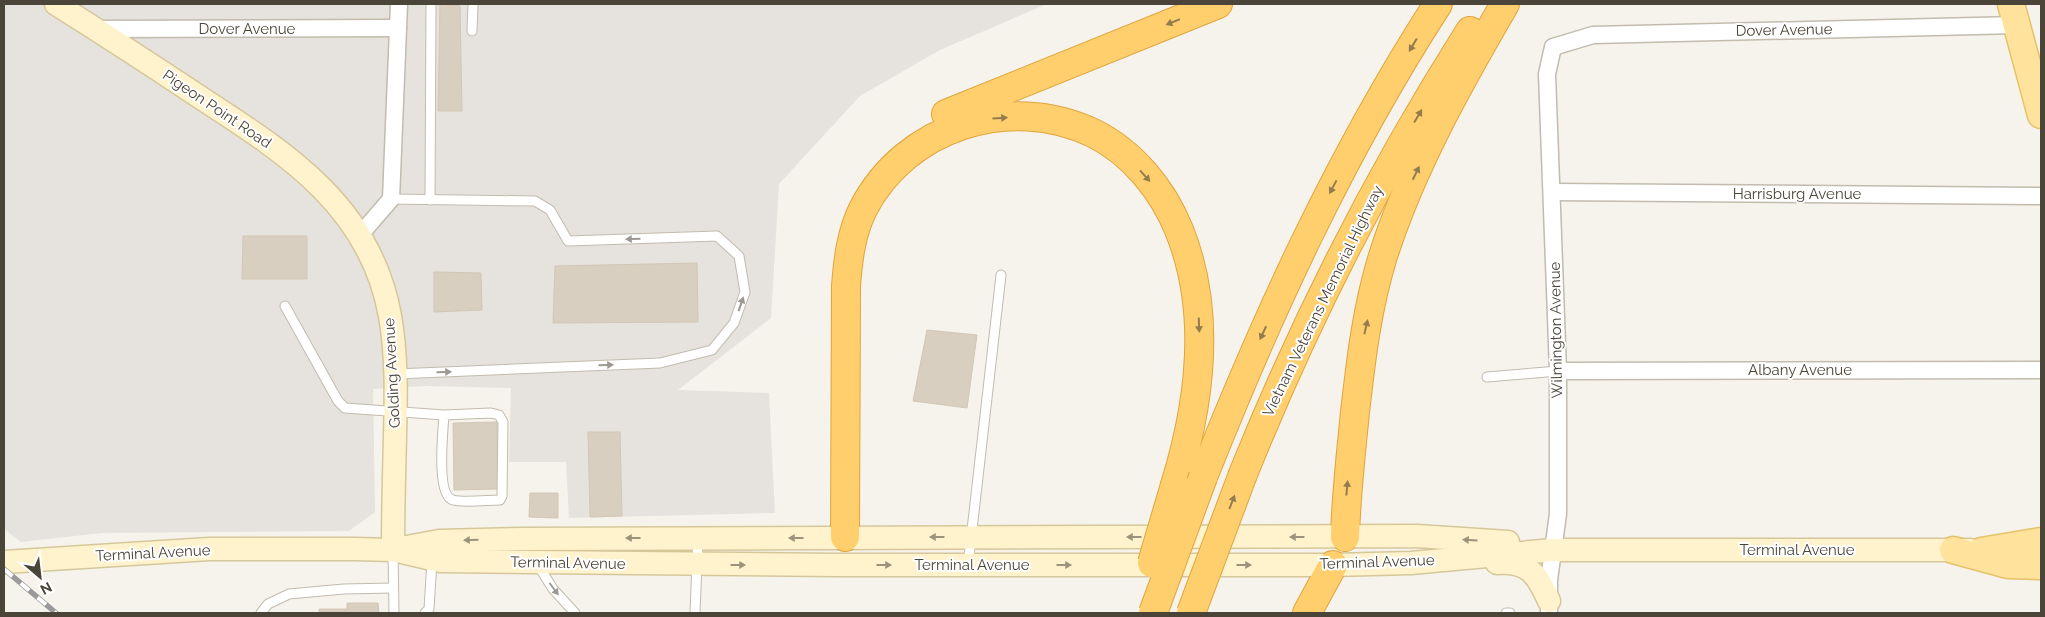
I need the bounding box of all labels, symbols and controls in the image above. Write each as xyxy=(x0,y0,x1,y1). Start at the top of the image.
one-way arrow xyxy=(1165,18,1180,26)
street label: Dover Avenue xyxy=(199,20,296,38)
street label: Dover Avenue xyxy=(1735,20,1833,40)
one-way arrow xyxy=(1408,39,1417,52)
street label: Pigeon Point Road xyxy=(159,66,275,152)
one-way arrow xyxy=(1413,110,1422,123)
one-way arrow xyxy=(992,113,1008,121)
one-way arrow xyxy=(1412,166,1420,180)
one-way arrow xyxy=(1139,169,1151,181)
one-way arrow xyxy=(1329,180,1337,194)
street label: Vietnam Veterans Memorial Highway xyxy=(1259,182,1387,420)
street label: Harrisburg Avenue xyxy=(1733,185,1862,203)
one-way arrow xyxy=(625,235,641,243)
street label: Wilmington Avenue xyxy=(1546,261,1566,398)
one-way arrow xyxy=(737,296,745,311)
street label: Golding Avenue xyxy=(380,317,404,429)
one-way arrow xyxy=(1195,318,1203,334)
one-way arrow xyxy=(1362,320,1370,335)
one-way arrow xyxy=(1258,326,1266,340)
one-way arrow xyxy=(598,361,614,369)
street label: Albany Avenue xyxy=(1748,361,1852,379)
one-way arrow xyxy=(436,368,452,376)
one-way arrow xyxy=(1343,480,1351,496)
one-way arrow xyxy=(1228,494,1236,509)
one-way arrow xyxy=(928,533,944,541)
one-way arrow xyxy=(1126,533,1142,541)
one-way arrow xyxy=(1288,533,1304,541)
one-way arrow xyxy=(625,534,641,542)
one-way arrow xyxy=(788,534,804,542)
one-way arrow xyxy=(1462,535,1478,543)
one-way arrow xyxy=(463,537,479,545)
street label: Terminal Avenue xyxy=(95,541,211,565)
street label: Terminal Avenue xyxy=(1739,541,1855,559)
street label: Terminal Avenue xyxy=(1319,551,1435,573)
north arrow xyxy=(15,552,65,602)
street label: Terminal Avenue xyxy=(510,553,626,573)
street label: Terminal Avenue xyxy=(914,556,1030,574)
one-way arrow xyxy=(730,561,746,569)
one-way arrow xyxy=(876,561,892,569)
one-way arrow xyxy=(1056,561,1072,569)
one-way arrow xyxy=(1236,561,1252,569)
text: N xyxy=(38,579,55,598)
one-way arrow xyxy=(549,582,559,596)

